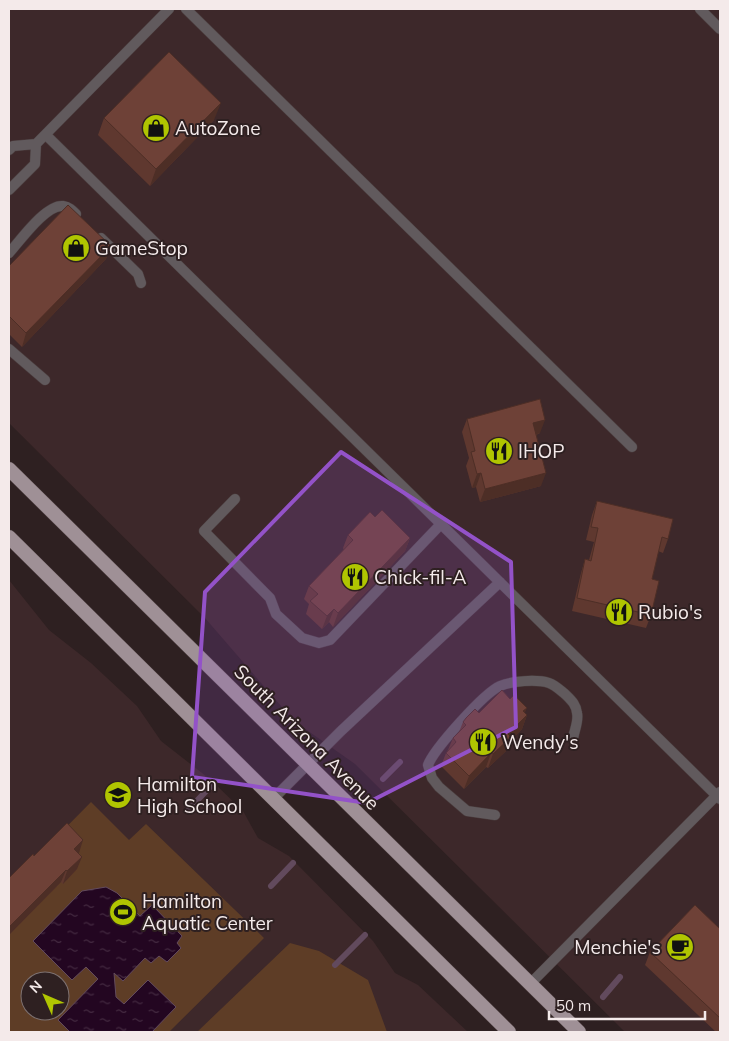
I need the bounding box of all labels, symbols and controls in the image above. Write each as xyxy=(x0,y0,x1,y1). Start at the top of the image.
shop icon: AutoZone xyxy=(141,113,171,143)
place label: AutoZone xyxy=(175,116,261,140)
shop icon: GameStop xyxy=(61,233,91,263)
place label: GameStop xyxy=(95,236,188,260)
restaurant icon: IHOP xyxy=(484,436,514,466)
place label: IHOP xyxy=(518,439,565,463)
restaurant icon: Chick-fil-A xyxy=(340,562,370,592)
place label: Chick-fil-A xyxy=(374,565,467,589)
restaurant icon: Rubio's xyxy=(604,597,634,627)
place label: Rubio's xyxy=(638,600,703,624)
street label: South Arizona Avenue xyxy=(229,659,385,815)
restaurant icon: Wendy's xyxy=(468,727,498,757)
place label: Wendy's xyxy=(502,730,579,754)
place label: Hamilton High School xyxy=(137,772,242,818)
school or university icon: Hamilton High School xyxy=(103,780,133,810)
place label: Hamilton Aquatic Center xyxy=(142,889,273,935)
sports icon: Hamilton Aquatic Center xyxy=(108,897,138,927)
cafe icon: Menchie's xyxy=(665,932,695,962)
place label: Menchie's xyxy=(574,935,661,959)
north arrow xyxy=(20,971,70,1021)
text: N xyxy=(26,977,46,997)
scale bar xyxy=(549,988,705,1020)
text: 50 m xyxy=(556,996,591,1015)

